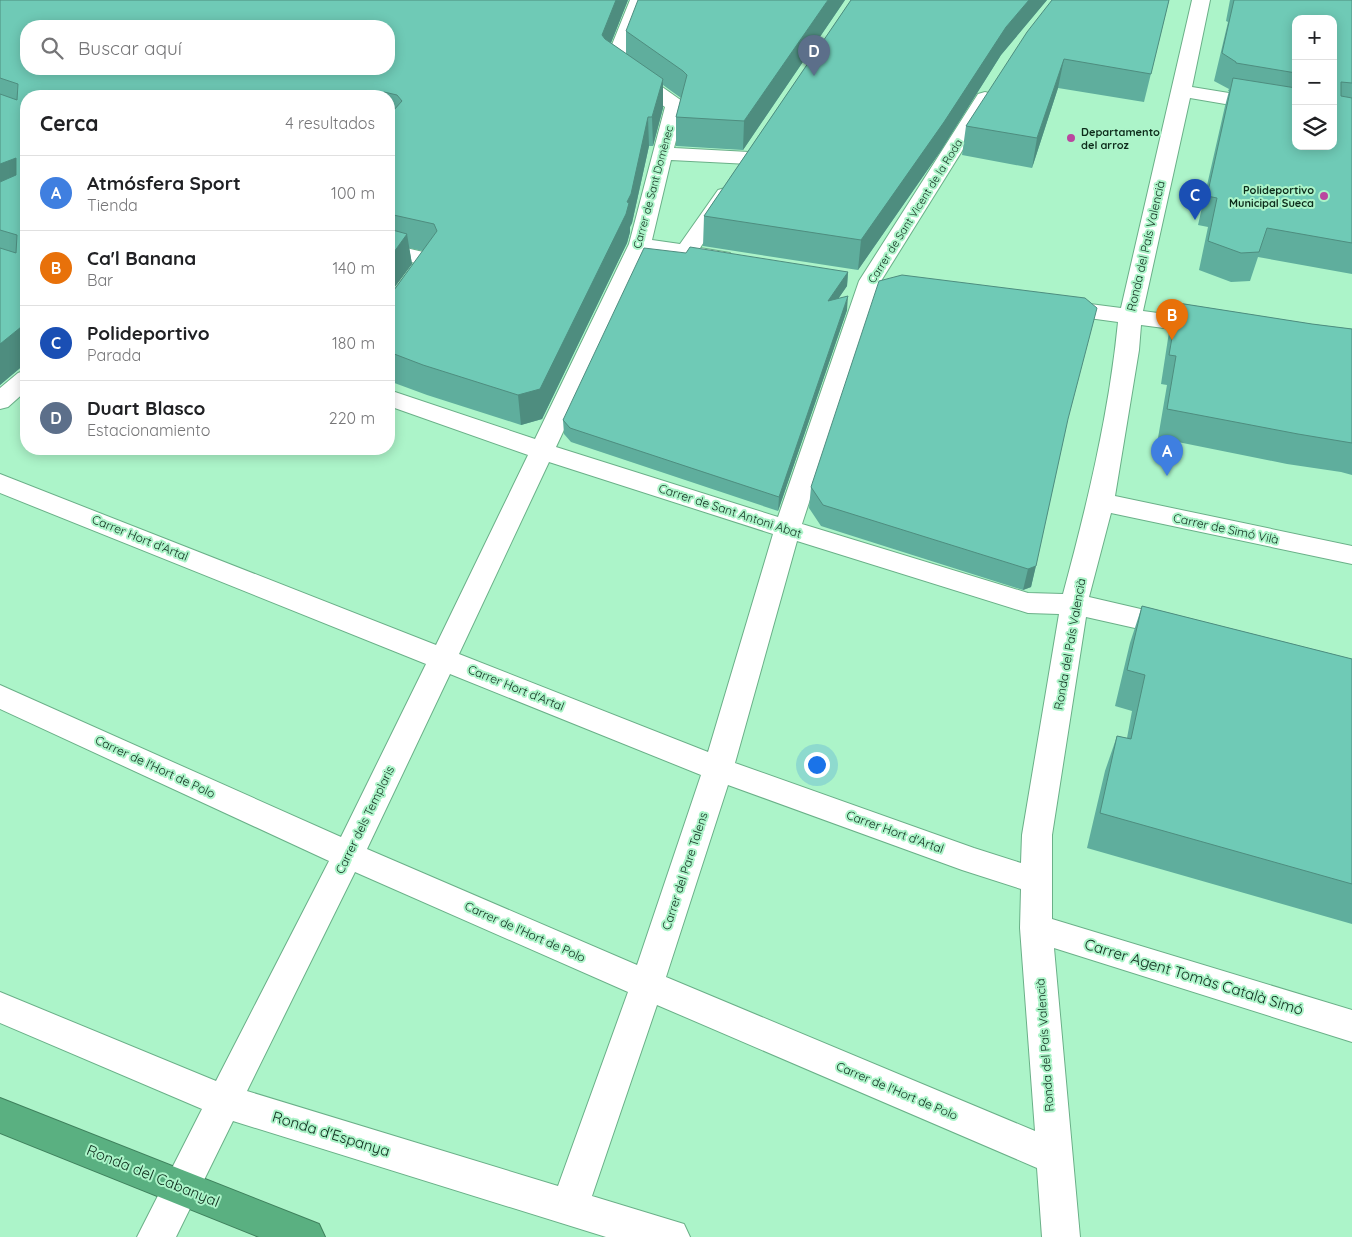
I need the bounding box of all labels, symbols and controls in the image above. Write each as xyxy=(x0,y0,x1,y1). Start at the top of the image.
map controls xyxy=(1292,15,1337,150)
button: + xyxy=(1292,15,1337,60)
search box xyxy=(20,20,395,75)
icon: search xyxy=(38,34,66,62)
pin: D xyxy=(798,35,830,76)
text: Buscar aquí xyxy=(78,36,182,60)
button: − xyxy=(1292,60,1337,105)
button: layers xyxy=(1292,105,1337,150)
text: Cerca xyxy=(40,110,98,136)
text: 4 resultados xyxy=(285,113,375,133)
street label: Carrer de Sant Domènec xyxy=(630,124,676,250)
place label: Departamento del arroz xyxy=(1081,125,1160,152)
marker: Departamento del arroz xyxy=(1065,132,1077,144)
street label: Carrer de Sant Vicent de la Roda xyxy=(865,136,965,286)
text: Atmósfera Sport xyxy=(87,171,241,195)
street label: Ronda del País Valencià xyxy=(1123,179,1168,313)
pin: C xyxy=(1179,179,1211,220)
text: A xyxy=(51,183,61,203)
text: 100 m xyxy=(331,183,375,203)
place label: Polideportivo Municipal Sueca xyxy=(1229,183,1314,210)
marker: Polideportivo Municipal Sueca xyxy=(1318,190,1330,202)
text: Tienda xyxy=(87,195,138,215)
text: Ca'l Banana xyxy=(87,246,196,270)
text: B xyxy=(51,258,61,278)
text: 140 m xyxy=(332,258,375,278)
text: Bar xyxy=(87,270,113,290)
pin: B xyxy=(1156,299,1188,340)
text: Polideportivo xyxy=(87,321,210,345)
text: C xyxy=(51,333,61,353)
text: 180 m xyxy=(332,333,375,353)
text: Parada xyxy=(87,345,141,365)
text: Duart Blasco xyxy=(87,396,205,420)
text: D xyxy=(50,408,62,428)
text: 220 m xyxy=(329,408,375,428)
text: Estacionamiento xyxy=(87,420,210,440)
pin: A xyxy=(1151,435,1183,476)
street label: Carrer de Sant Antoni Abat xyxy=(657,480,804,541)
street label: Carrer de Simó Vilà xyxy=(1172,510,1280,547)
street label: Carrer Hort d'Artal xyxy=(90,511,191,564)
street label: Ronda del País Valencià xyxy=(1051,577,1088,711)
street label: Carrer Hort d'Artal xyxy=(466,661,567,714)
street label: Carrer de l'Hort de Polo xyxy=(93,732,218,801)
your location xyxy=(804,752,830,778)
street label: Carrer dels Templaris xyxy=(332,763,397,876)
street label: Carrer Hort d'Artal xyxy=(844,807,946,856)
street label: Carrer del Pare Talens xyxy=(658,810,711,932)
street label: Carrer de l'Hort de Polo xyxy=(463,898,588,965)
street label: Carrer Agent Tomàs Català Simó xyxy=(1082,934,1306,1019)
street label: Ronda del País Valencià xyxy=(1032,978,1057,1112)
street label: Carrer de l'Hort de Polo xyxy=(834,1058,960,1123)
street label: Ronda d'Espanya xyxy=(270,1107,392,1160)
street label: Ronda del Cabanyal xyxy=(84,1140,222,1211)

